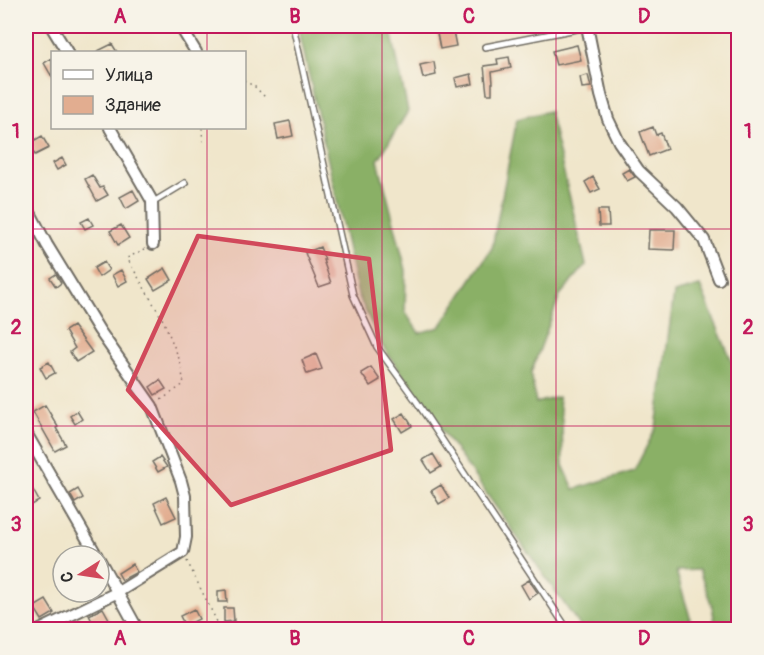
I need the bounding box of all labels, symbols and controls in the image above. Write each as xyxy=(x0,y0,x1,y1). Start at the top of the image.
text: A xyxy=(114,4,127,29)
text: B xyxy=(289,4,301,29)
text: C xyxy=(463,4,475,29)
text: D xyxy=(638,4,651,29)
legend xyxy=(51,51,246,129)
text: Улица xyxy=(105,64,153,87)
text: Здание xyxy=(105,94,161,117)
text: 1 xyxy=(12,119,20,144)
text: 1 xyxy=(744,119,752,144)
text: 2 xyxy=(10,315,22,340)
text: 2 xyxy=(742,315,754,340)
text: 3 xyxy=(10,512,22,537)
text: 3 xyxy=(742,512,754,537)
north arrow xyxy=(51,544,111,604)
text: С xyxy=(56,570,78,584)
text: A xyxy=(114,626,127,651)
text: B xyxy=(289,626,301,651)
text: C xyxy=(463,626,475,651)
text: D xyxy=(638,626,651,651)

